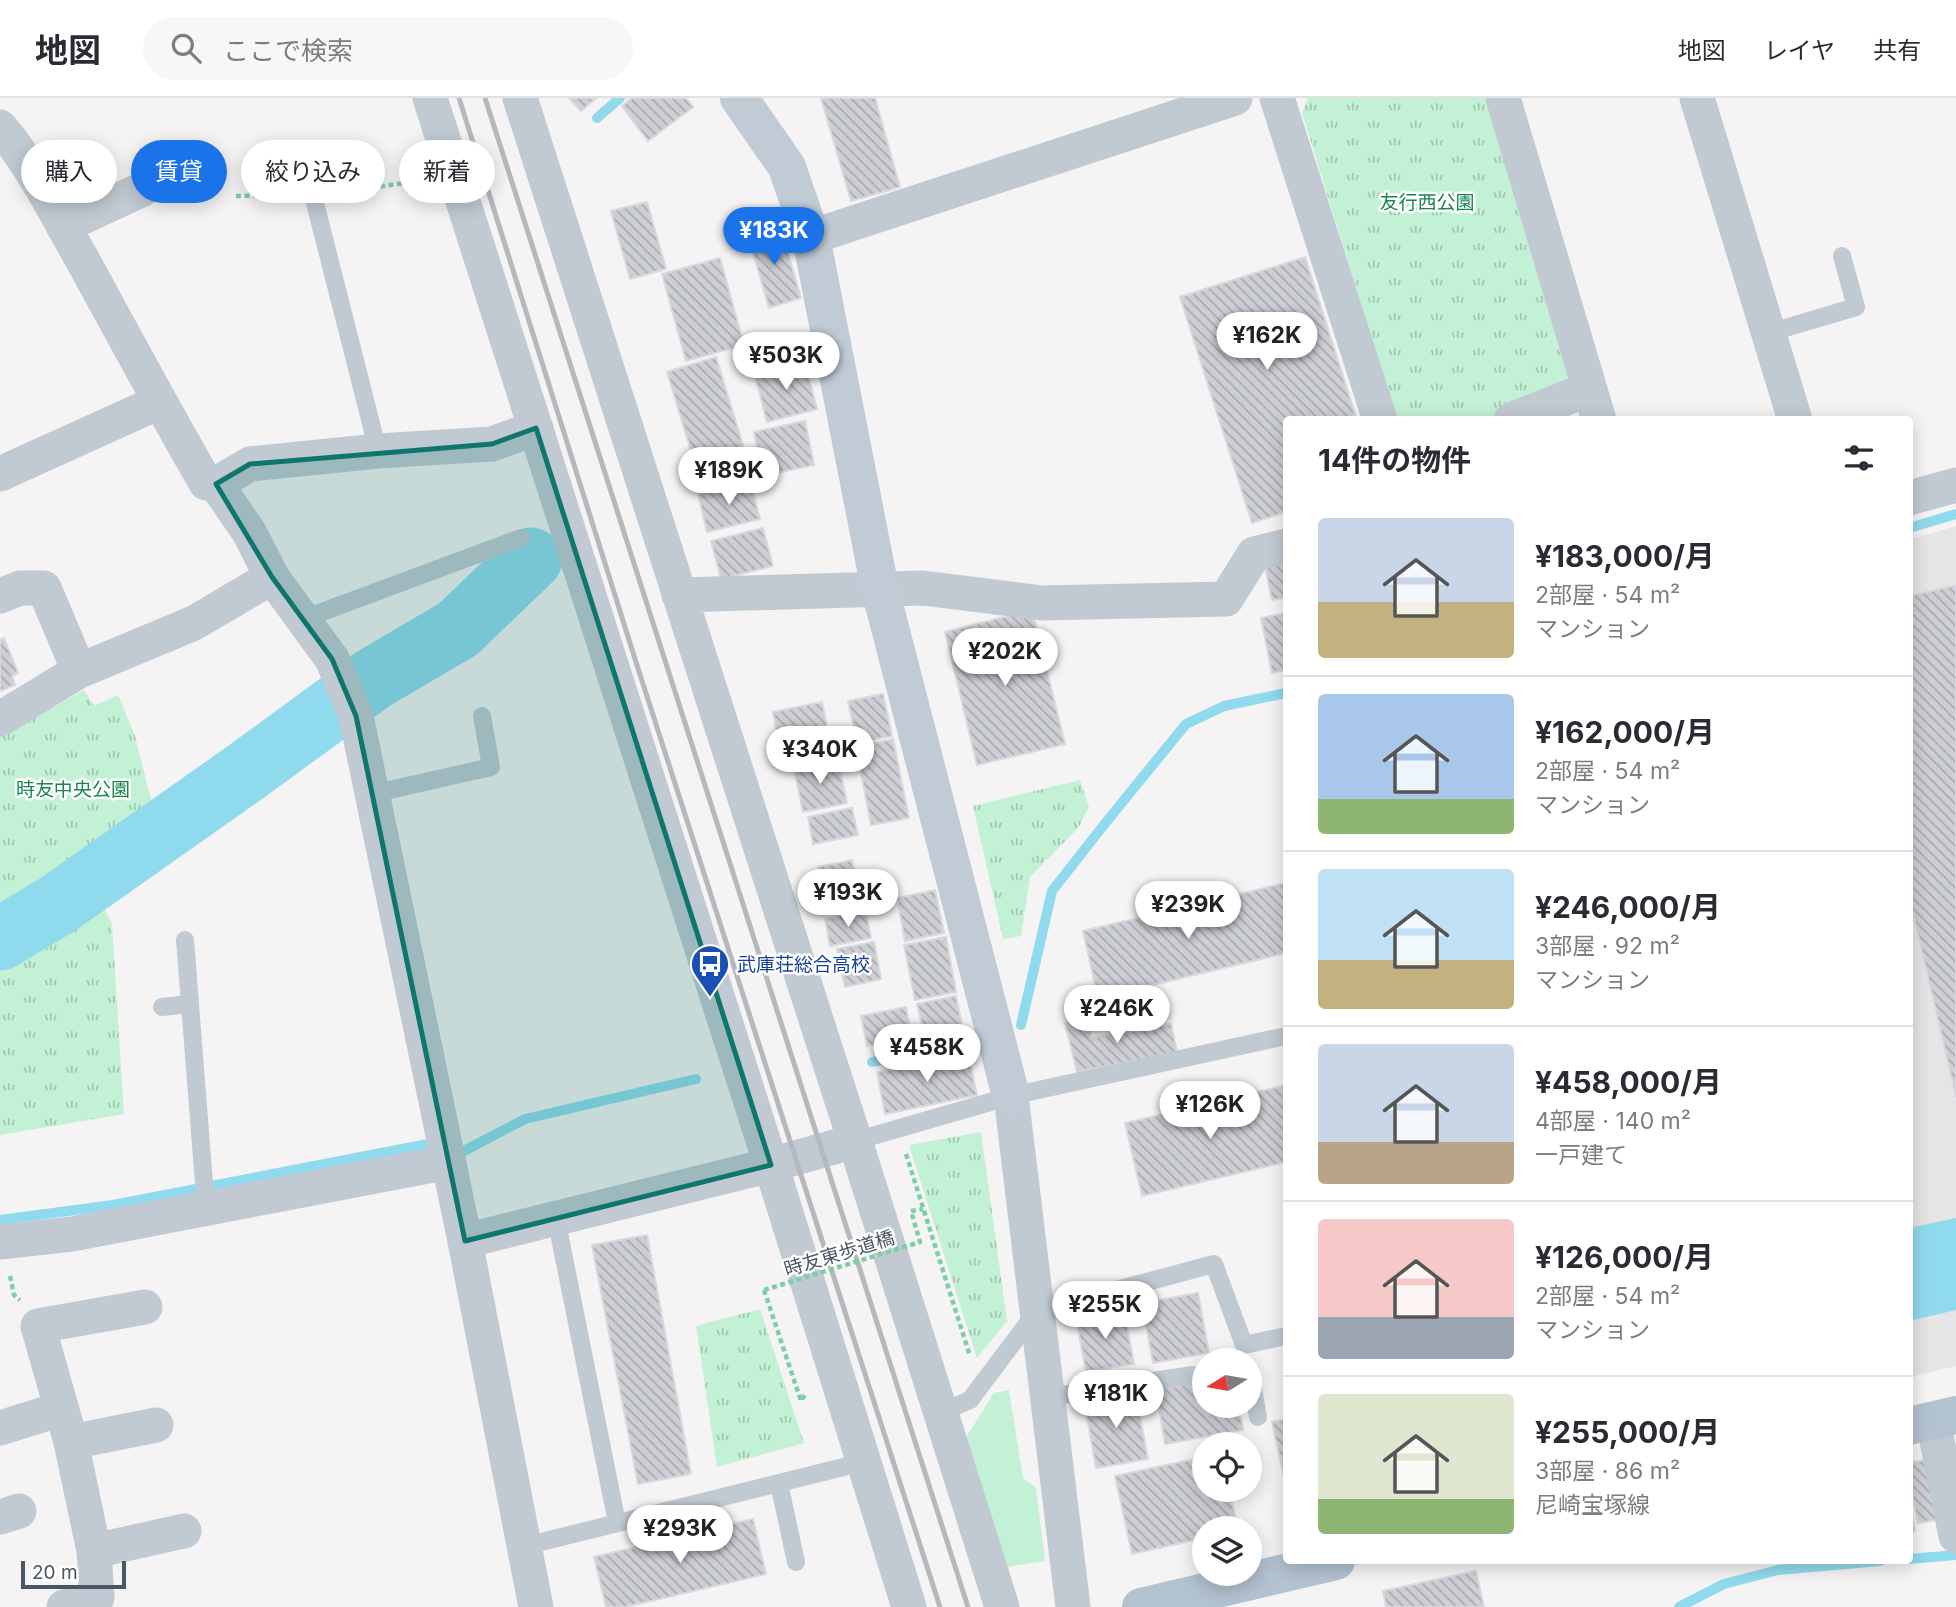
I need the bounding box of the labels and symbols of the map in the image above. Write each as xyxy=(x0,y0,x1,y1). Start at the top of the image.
park label: 友行西公園 xyxy=(1379,191,1475,214)
pin: ¥183K xyxy=(725,208,823,267)
pin: ¥162K xyxy=(1218,313,1316,372)
pin: ¥503K xyxy=(737,332,835,392)
pin: ¥189K xyxy=(680,448,778,507)
pin: ¥202K xyxy=(956,628,1054,688)
pin: ¥340K xyxy=(771,726,869,786)
park label: 時友中央公園 xyxy=(16,778,130,801)
pin: ¥193K xyxy=(799,870,897,929)
pin: ¥239K xyxy=(1139,882,1237,941)
bus stop icon: 武庫荘総合高校 xyxy=(689,943,731,998)
place label: 武庫荘総合高校 xyxy=(737,953,870,976)
pin: ¥246K xyxy=(1068,986,1166,1045)
pin: ¥458K xyxy=(878,1024,976,1084)
pin: ¥126K xyxy=(1161,1082,1259,1141)
street label: 時友東歩道橋 xyxy=(781,1226,897,1281)
pin: ¥255K xyxy=(1056,1282,1154,1341)
north arrow xyxy=(1192,1348,1262,1418)
pin: ¥181K xyxy=(1067,1370,1165,1430)
pin: ¥293K xyxy=(631,1506,729,1565)
scale bar xyxy=(21,1558,126,1590)

